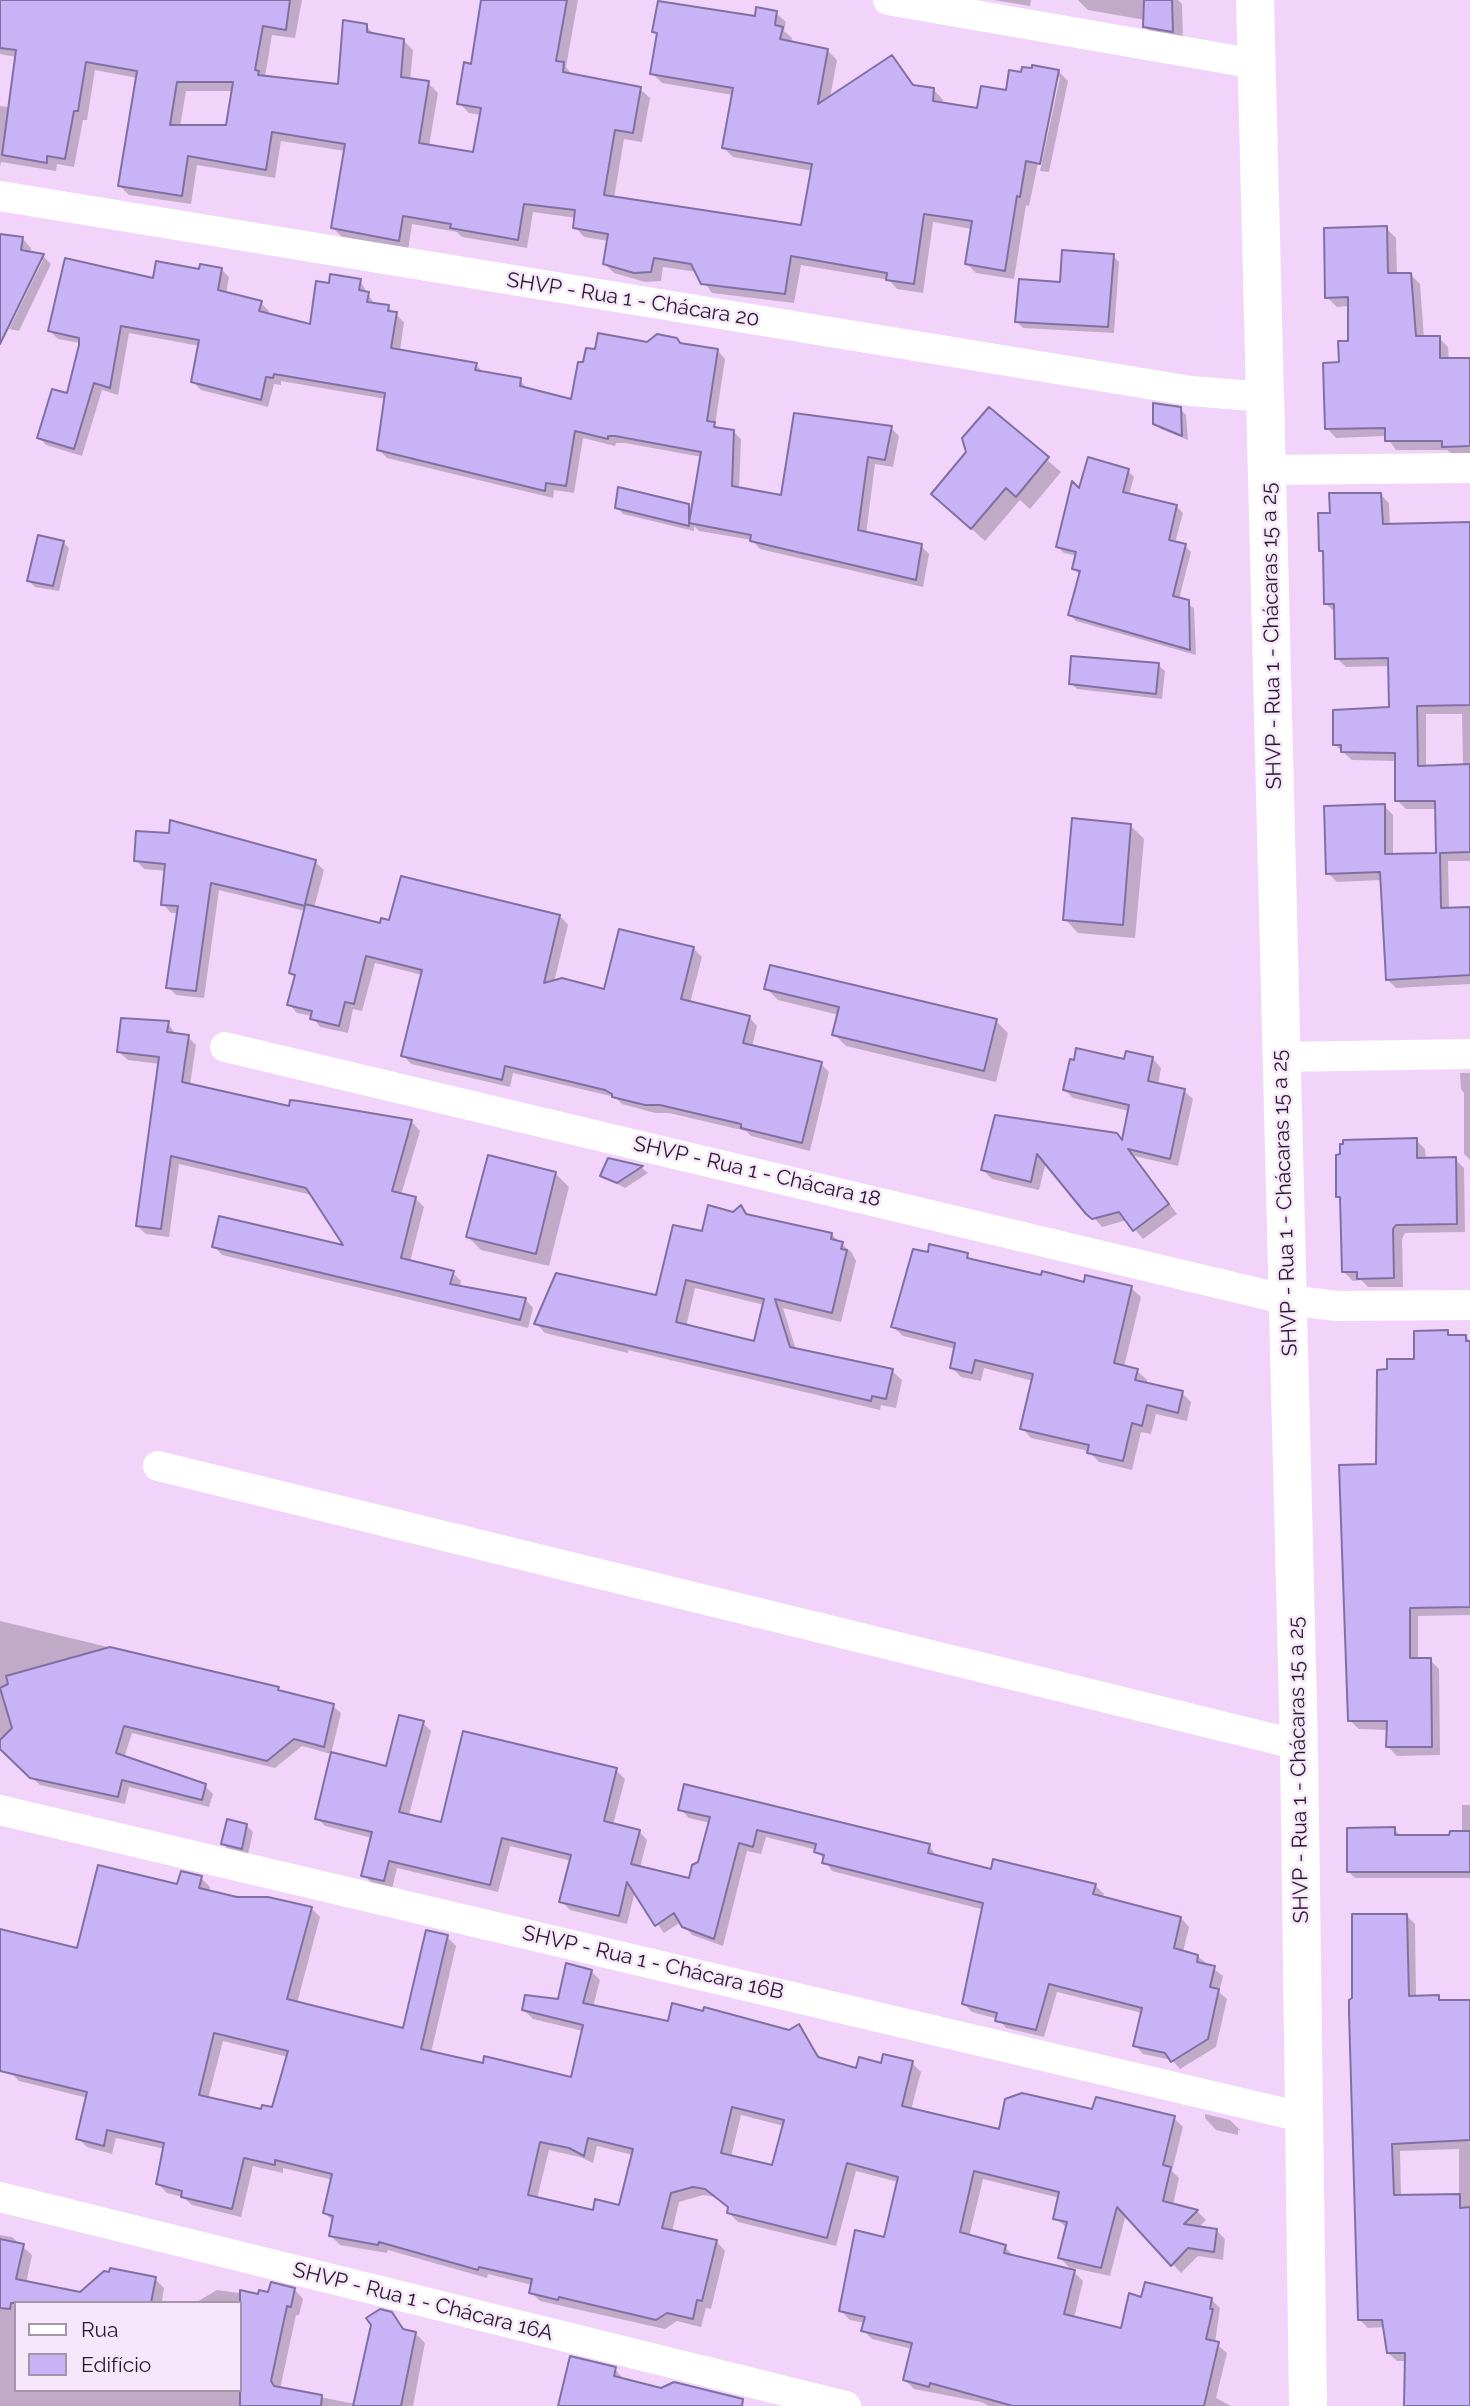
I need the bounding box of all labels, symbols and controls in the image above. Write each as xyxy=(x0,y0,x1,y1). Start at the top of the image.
street label: SHVP - Rua 1 - Chácara 20 xyxy=(505,268,761,332)
street label: SHVP - Rua 1 - Chácaras 15 a 25 xyxy=(1257,482,1287,790)
street label: SHVP - Rua 1 - Chácaras 15 a 25 xyxy=(1267,1049,1303,1357)
street label: SHVP - Rua 1 - Chácara 18 xyxy=(631,1131,883,1213)
street label: SHVP - Rua 1 - Chácaras 15 a 25 xyxy=(1284,1616,1314,1924)
street label: SHVP - Rua 1 - Chácara 16B xyxy=(520,1921,786,2005)
street label: SHVP - Rua 1 - Chácara 16A xyxy=(290,2257,556,2347)
legend xyxy=(14,2301,242,2392)
text: Rua xyxy=(81,2317,118,2342)
text: Edifício xyxy=(81,2352,151,2377)

